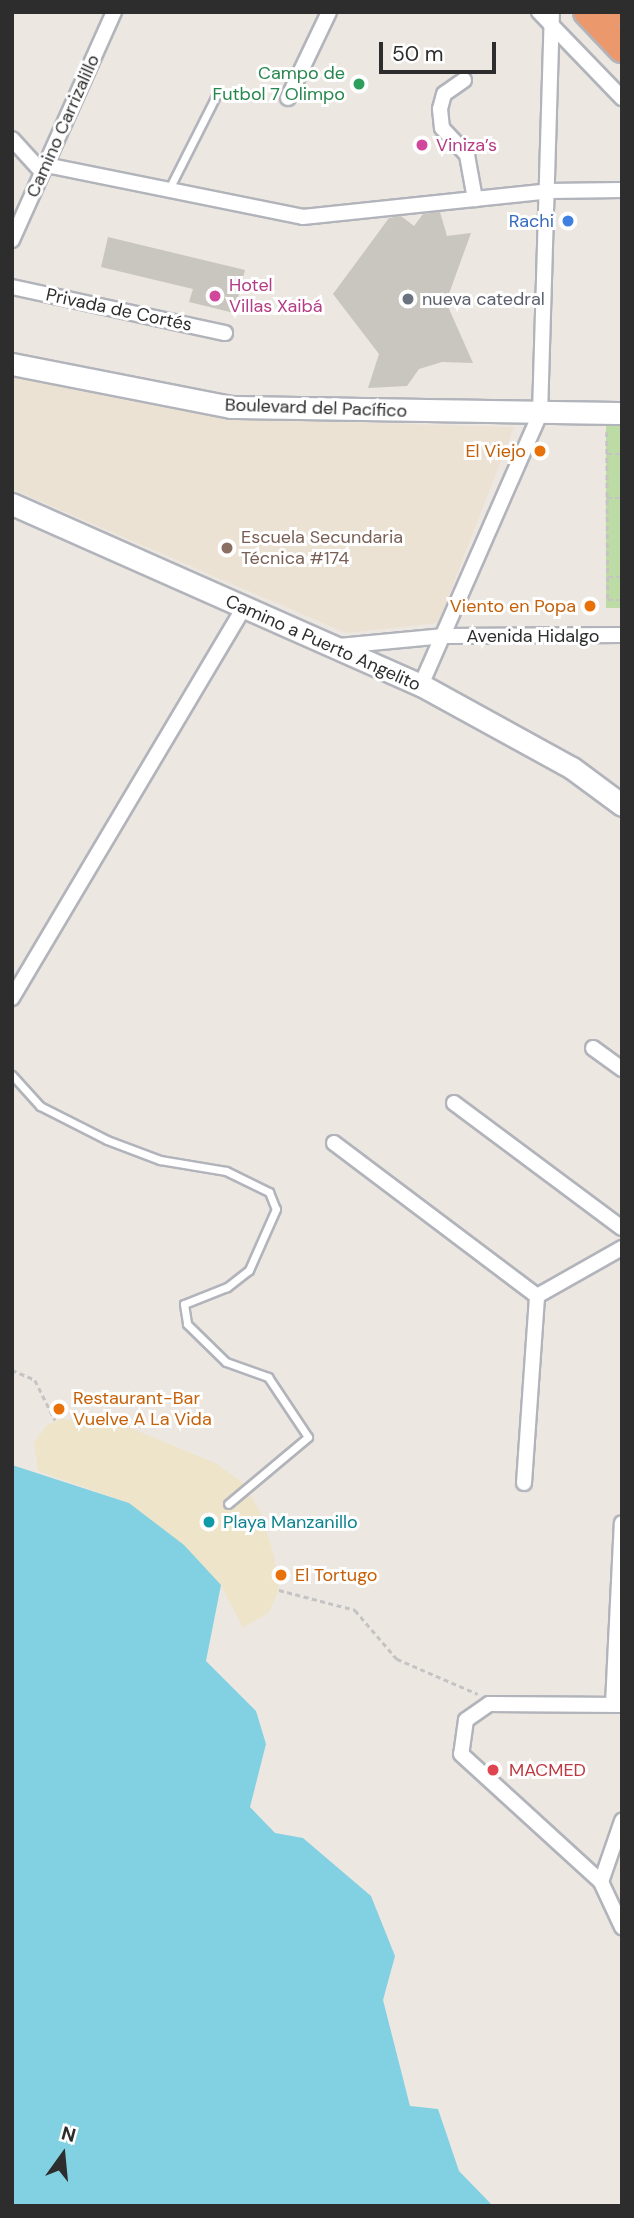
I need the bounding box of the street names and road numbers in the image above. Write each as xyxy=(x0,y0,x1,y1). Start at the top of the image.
street label: Camino Carrizalillo xyxy=(22,51,104,201)
street label: Privada de Cortés xyxy=(44,284,194,336)
street label: Boulevard del Pacífico xyxy=(224,394,408,422)
street label: Camino a Puerto Angelito xyxy=(222,590,424,696)
street label: Avenida Hidalgo xyxy=(467,625,599,647)

